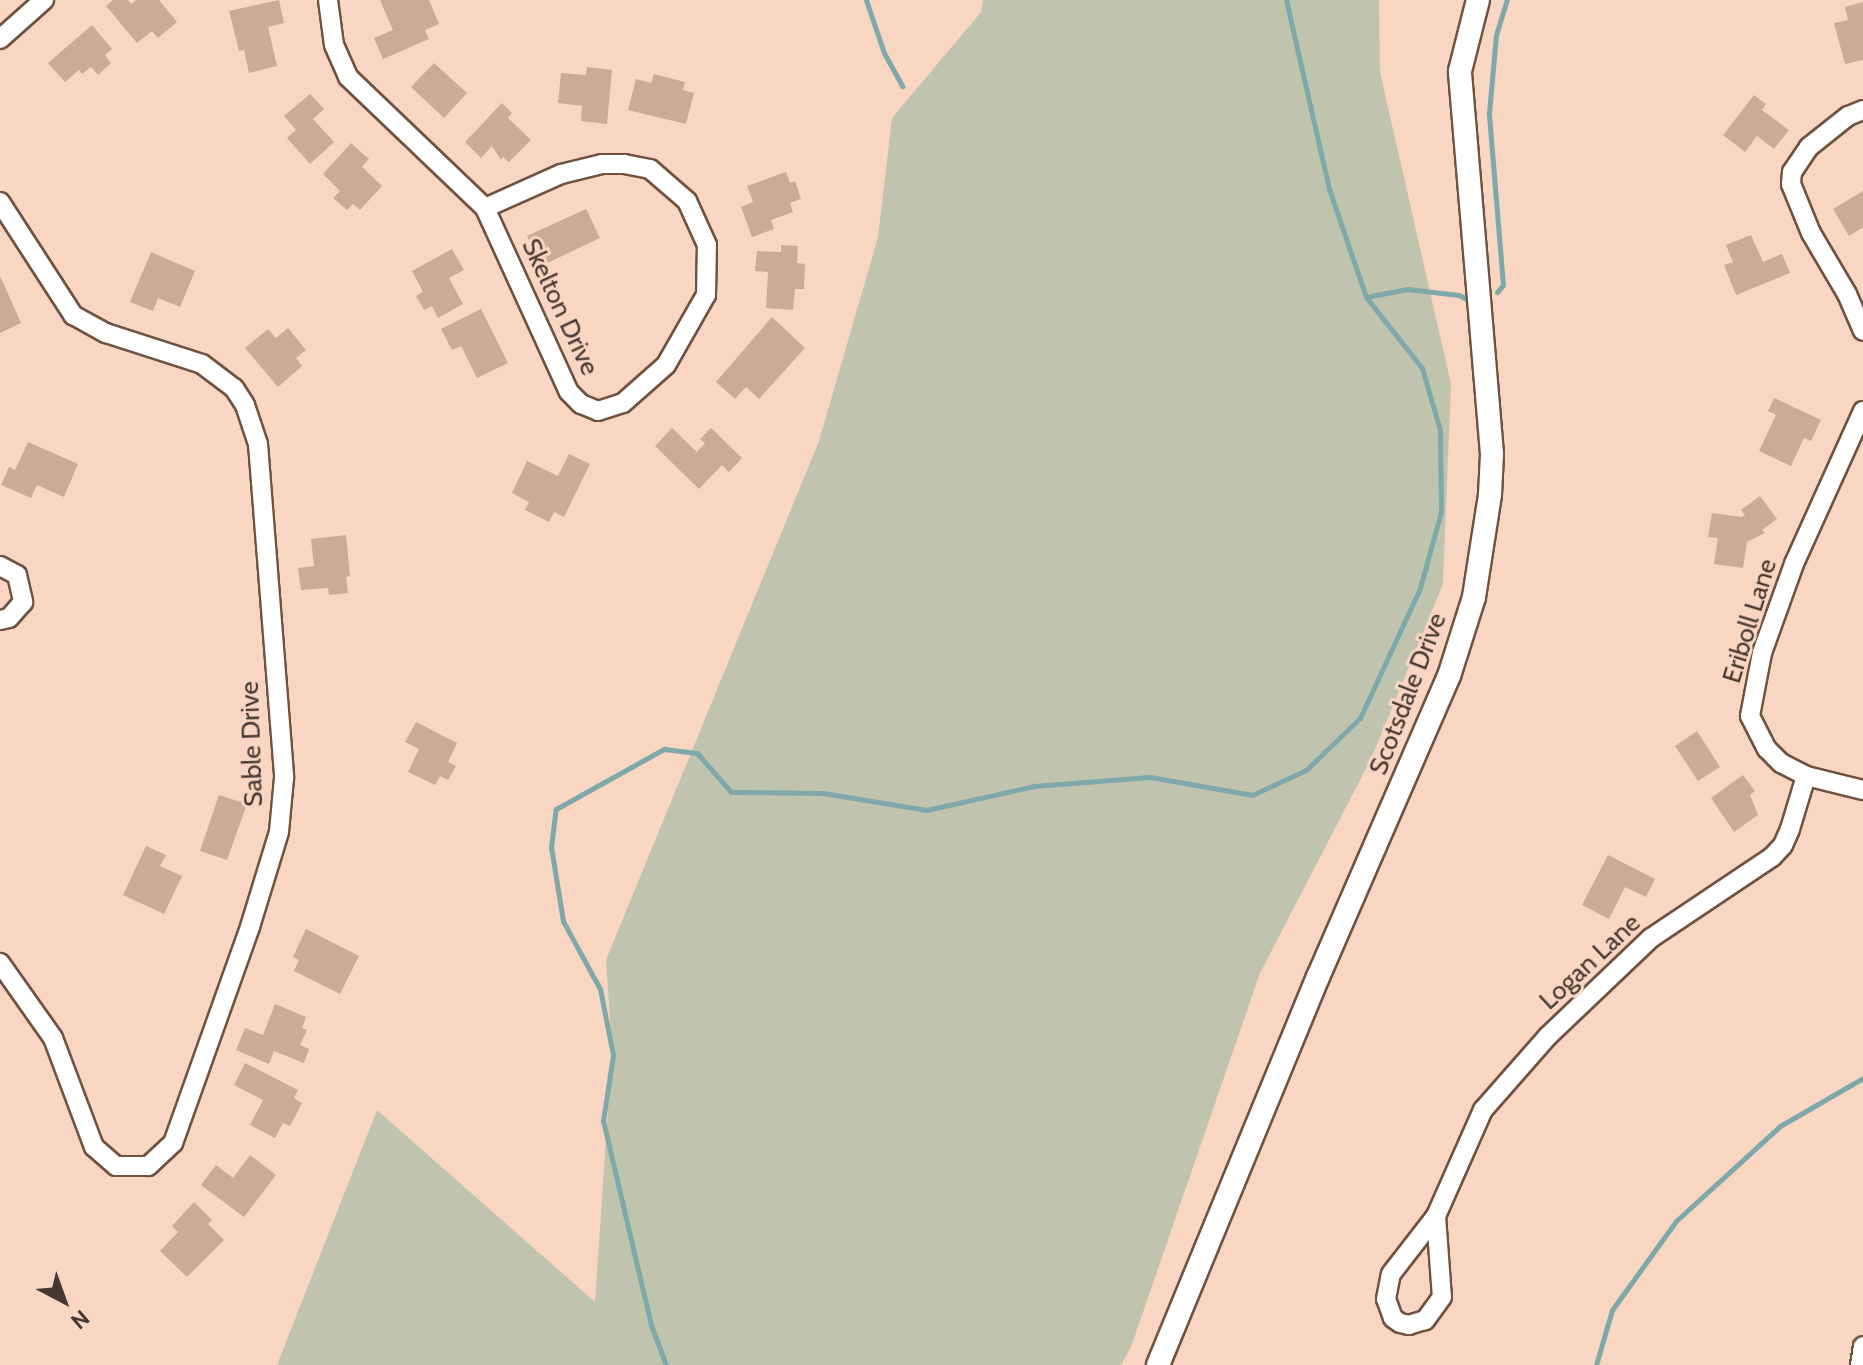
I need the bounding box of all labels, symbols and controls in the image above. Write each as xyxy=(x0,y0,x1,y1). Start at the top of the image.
street label: Skelton Drive xyxy=(515,234,605,380)
street label: Eriboll Lane xyxy=(1716,555,1784,687)
street label: Scotsdale Drive xyxy=(1363,609,1453,779)
street label: Sable Drive xyxy=(234,681,270,807)
street label: Logan Lane xyxy=(1533,908,1647,1016)
north arrow xyxy=(24,1261,104,1341)
text: N xyxy=(65,1304,95,1335)

